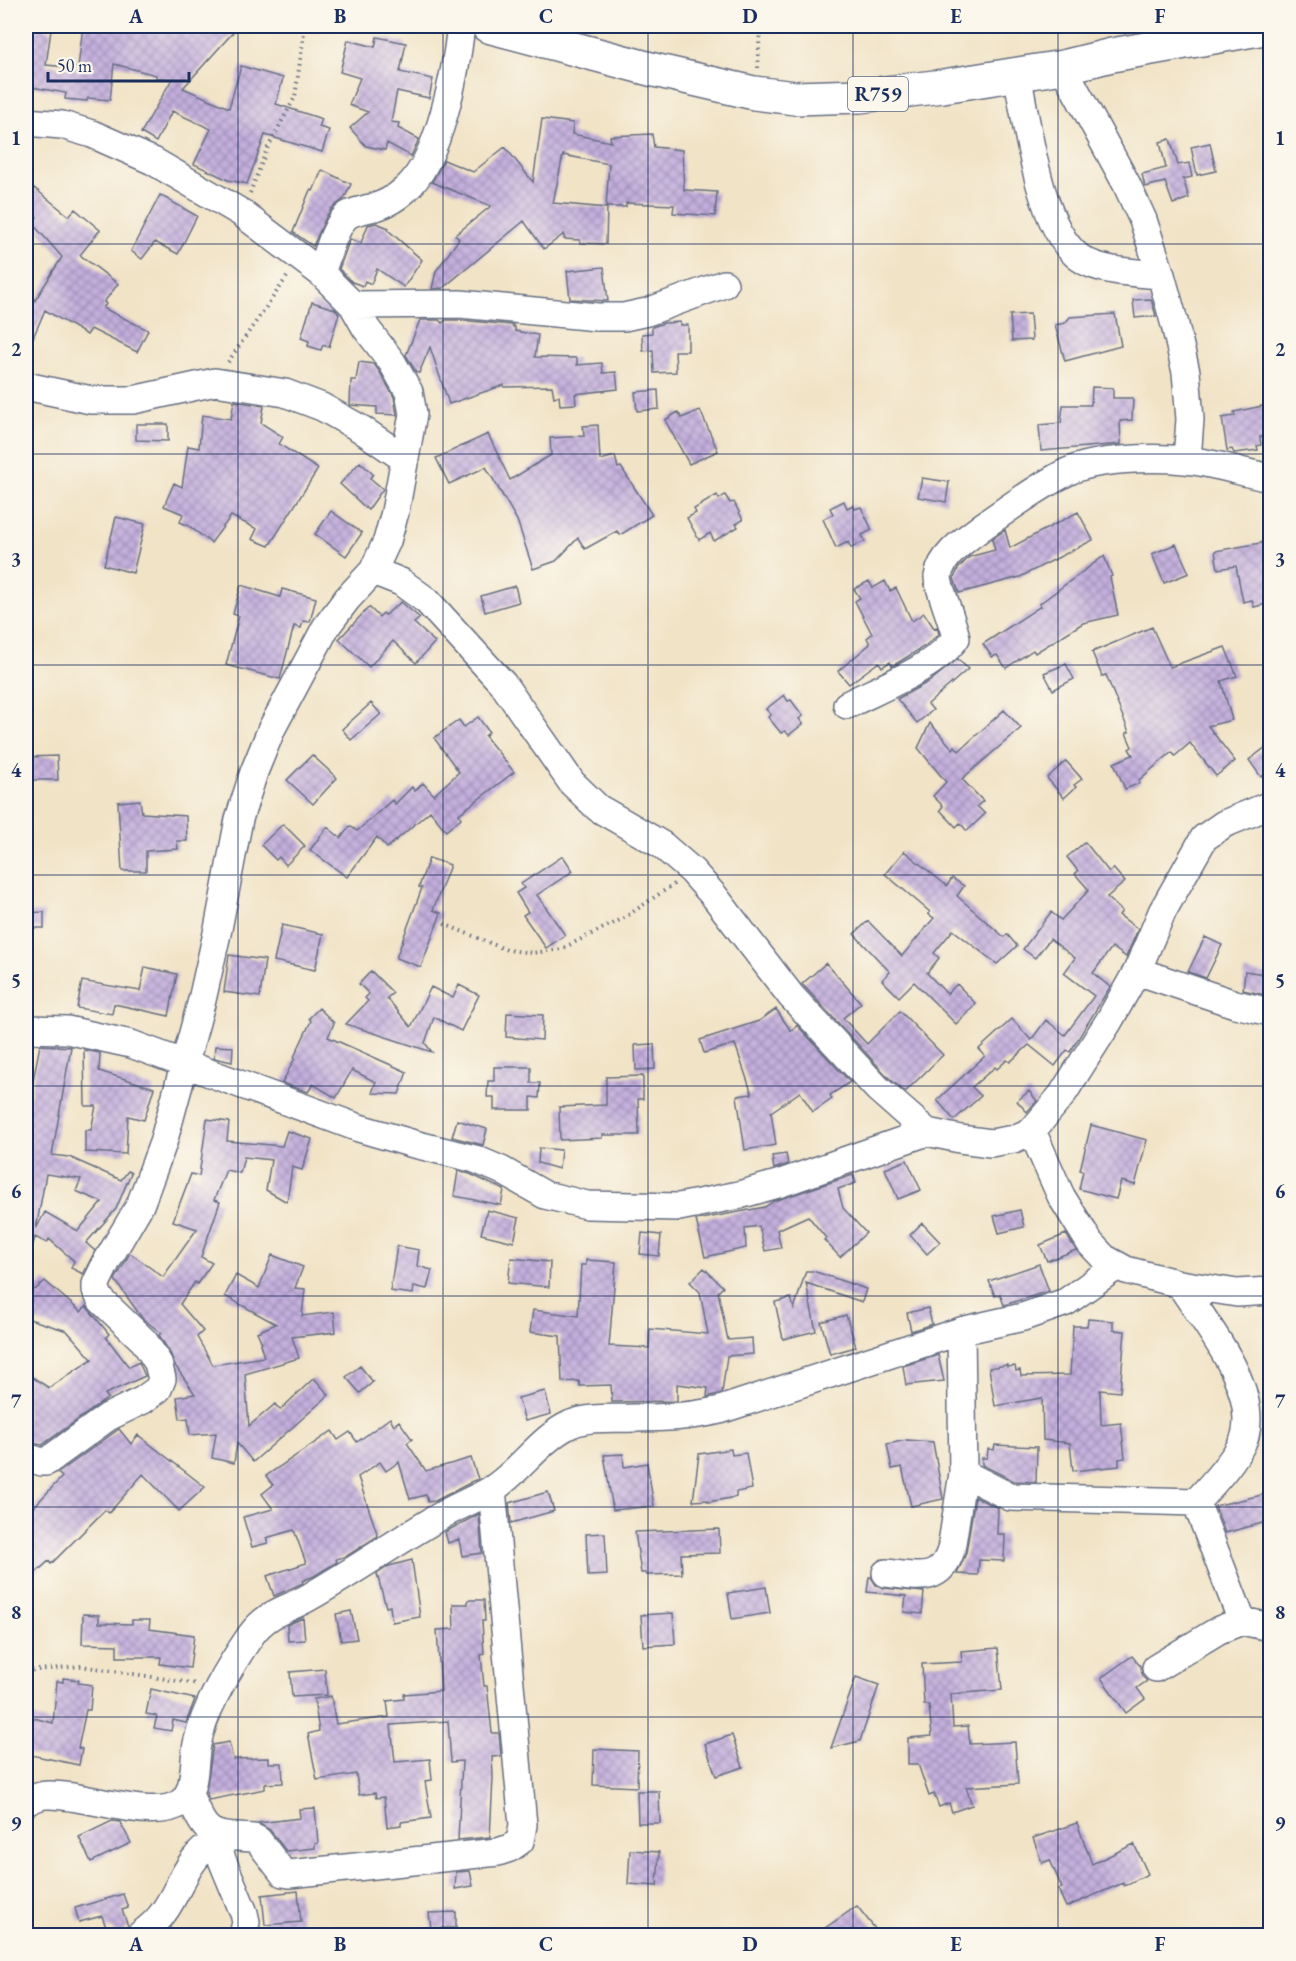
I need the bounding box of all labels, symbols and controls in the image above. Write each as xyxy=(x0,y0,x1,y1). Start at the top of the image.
text: A xyxy=(128,3,144,29)
text: B xyxy=(334,3,346,29)
text: C xyxy=(539,3,553,29)
text: D xyxy=(742,3,758,29)
text: E xyxy=(950,3,962,29)
text: F xyxy=(1155,3,1166,29)
scale bar xyxy=(48,45,189,83)
text: 50 m xyxy=(57,54,92,77)
road number: R759 xyxy=(848,77,908,111)
text: 1 xyxy=(11,125,21,151)
text: 1 xyxy=(1275,125,1285,151)
text: 2 xyxy=(11,336,22,362)
text: 2 xyxy=(1275,336,1286,362)
text: 3 xyxy=(11,546,21,572)
text: 3 xyxy=(1275,546,1285,572)
text: 4 xyxy=(11,757,22,783)
text: 4 xyxy=(1275,757,1286,783)
text: 5 xyxy=(11,967,21,993)
text: 5 xyxy=(1275,967,1285,993)
text: 6 xyxy=(11,1178,22,1204)
text: 6 xyxy=(1275,1178,1286,1204)
text: 7 xyxy=(11,1388,22,1414)
text: 7 xyxy=(1275,1388,1286,1414)
text: 8 xyxy=(11,1599,21,1625)
text: 8 xyxy=(1275,1599,1285,1625)
text: 9 xyxy=(11,1810,22,1836)
text: 9 xyxy=(1275,1810,1286,1836)
text: A xyxy=(128,1931,144,1957)
text: B xyxy=(334,1931,346,1957)
text: C xyxy=(539,1931,553,1957)
text: D xyxy=(742,1931,758,1957)
text: E xyxy=(950,1931,962,1957)
text: F xyxy=(1155,1931,1166,1957)

